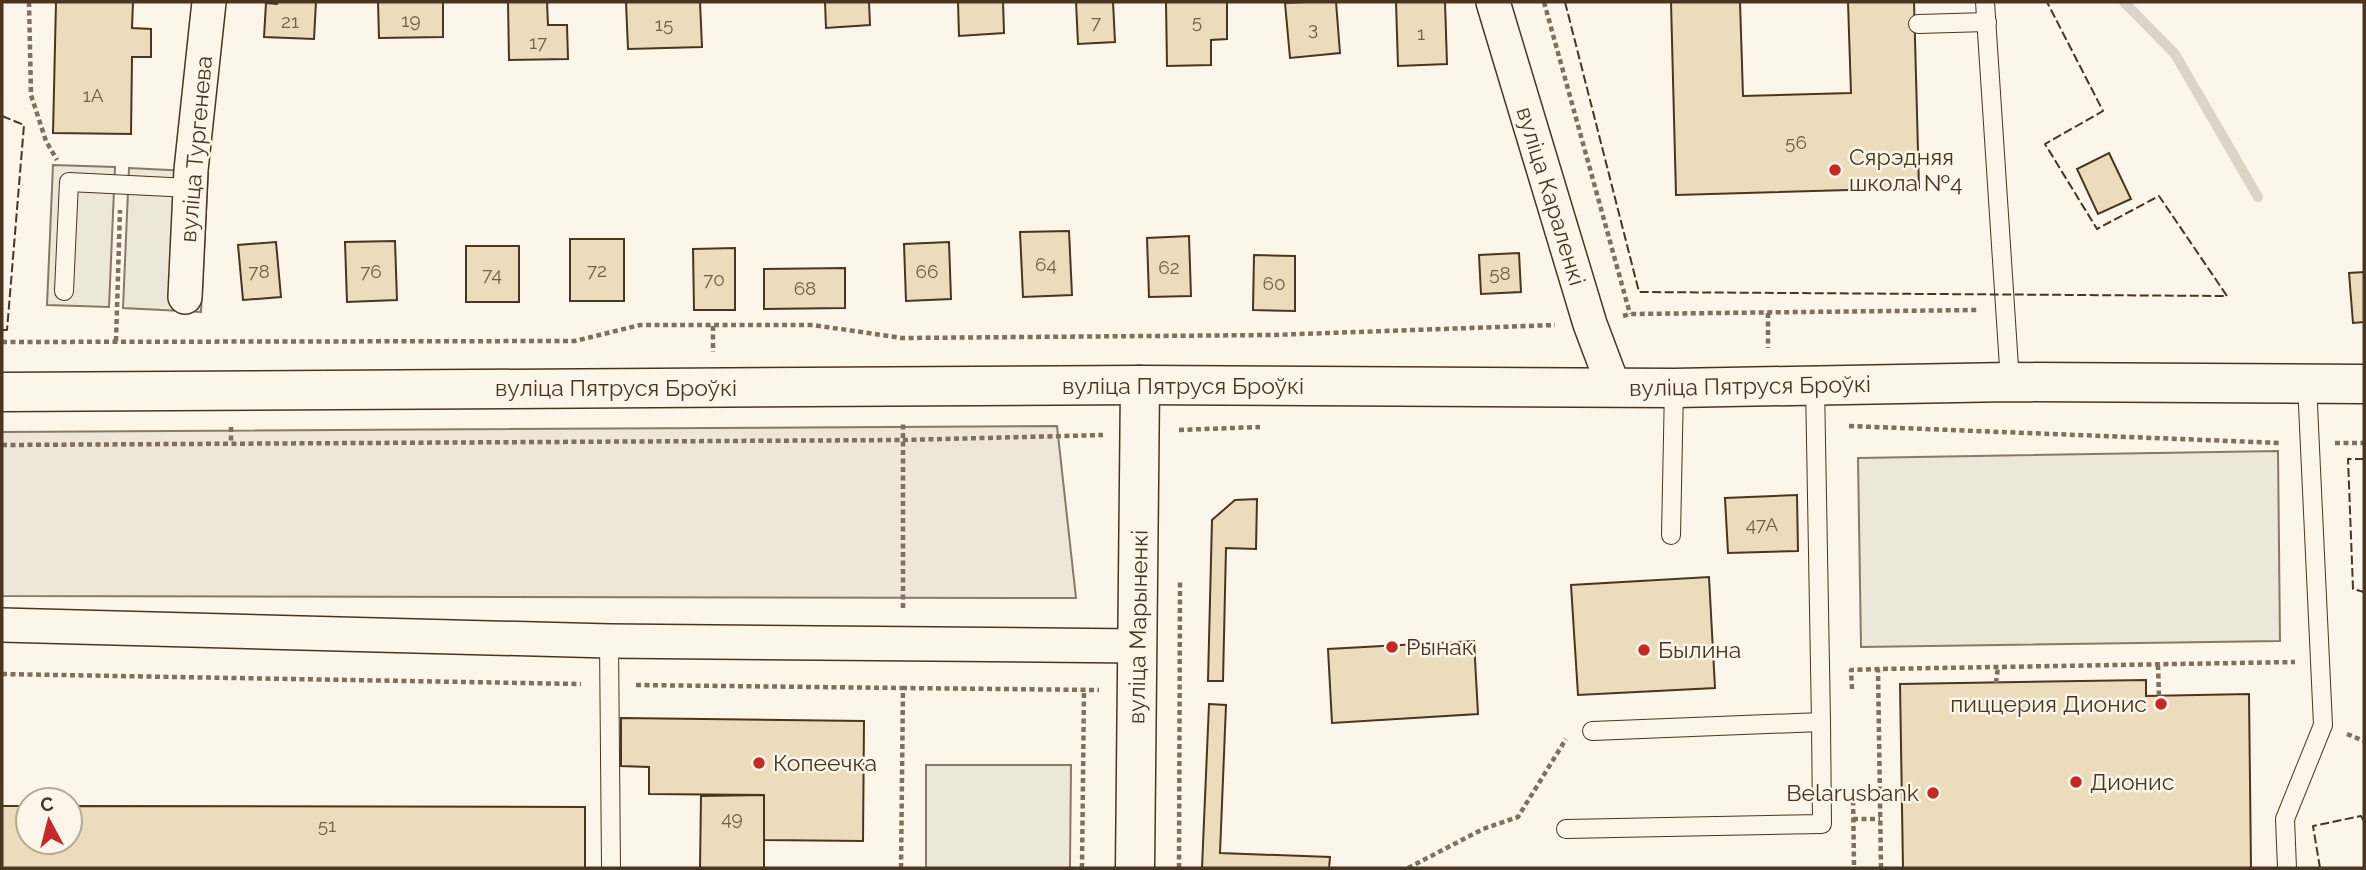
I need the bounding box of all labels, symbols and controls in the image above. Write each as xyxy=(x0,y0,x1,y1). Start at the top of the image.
house number: 19 xyxy=(401,9,421,31)
house number: 21 xyxy=(281,10,299,32)
house number: 5 xyxy=(1192,10,1202,32)
house number: 7 xyxy=(1091,11,1101,33)
house number: 15 xyxy=(655,13,673,35)
house number: 3 xyxy=(1308,17,1318,39)
house number: 1 xyxy=(1417,22,1425,44)
house number: 17 xyxy=(529,31,547,53)
street label: вуліца Тургенева xyxy=(174,54,217,243)
house number: 1А xyxy=(83,84,104,106)
street label: вуліца Караленкі xyxy=(1511,103,1591,288)
house number: 56 xyxy=(1785,131,1807,153)
place label: Сярэдняя школа №4 xyxy=(1849,143,1963,196)
marker: Сярэдняя школа №4 xyxy=(1827,162,1843,178)
house number: 64 xyxy=(1035,253,1057,275)
house number: 62 xyxy=(1158,256,1180,278)
house number: 72 xyxy=(587,259,607,281)
house number: 78 xyxy=(248,260,270,282)
house number: 76 xyxy=(360,260,382,282)
house number: 66 xyxy=(916,260,938,282)
house number: 58 xyxy=(1489,262,1511,284)
house number: 74 xyxy=(482,263,502,285)
house number: 70 xyxy=(703,268,725,290)
house number: 60 xyxy=(1262,272,1286,294)
house number: 68 xyxy=(794,277,816,299)
street label: вуліца Пятруся Броўкі xyxy=(1629,370,1871,401)
street label: вуліца Пятруся Броўкі xyxy=(1062,372,1304,399)
street label: вуліца Пятруся Броўкі xyxy=(495,374,737,401)
house number: 47А xyxy=(1746,513,1778,535)
street label: вуліца Марыненкі xyxy=(1122,530,1153,724)
place label: Рынак xyxy=(1406,633,1474,660)
place label: Былина xyxy=(1658,636,1741,663)
marker: Рынак xyxy=(1384,639,1400,655)
marker: Былина xyxy=(1636,642,1652,658)
place label: пиццерия Дионис xyxy=(1950,690,2147,717)
marker: пиццерия Дионис xyxy=(2153,696,2169,712)
place label: Копеечка xyxy=(773,749,877,776)
marker: Копеечка xyxy=(751,755,767,771)
place label: Дионис xyxy=(2090,768,2174,795)
marker: Дионис xyxy=(2068,774,2084,790)
place label: Belarusbank xyxy=(1786,779,1919,806)
marker: Belarusbank xyxy=(1925,785,1941,801)
north arrow xyxy=(14,786,84,856)
text: С xyxy=(39,792,55,816)
house number: 49 xyxy=(721,807,743,829)
house number: 51 xyxy=(318,814,336,836)

